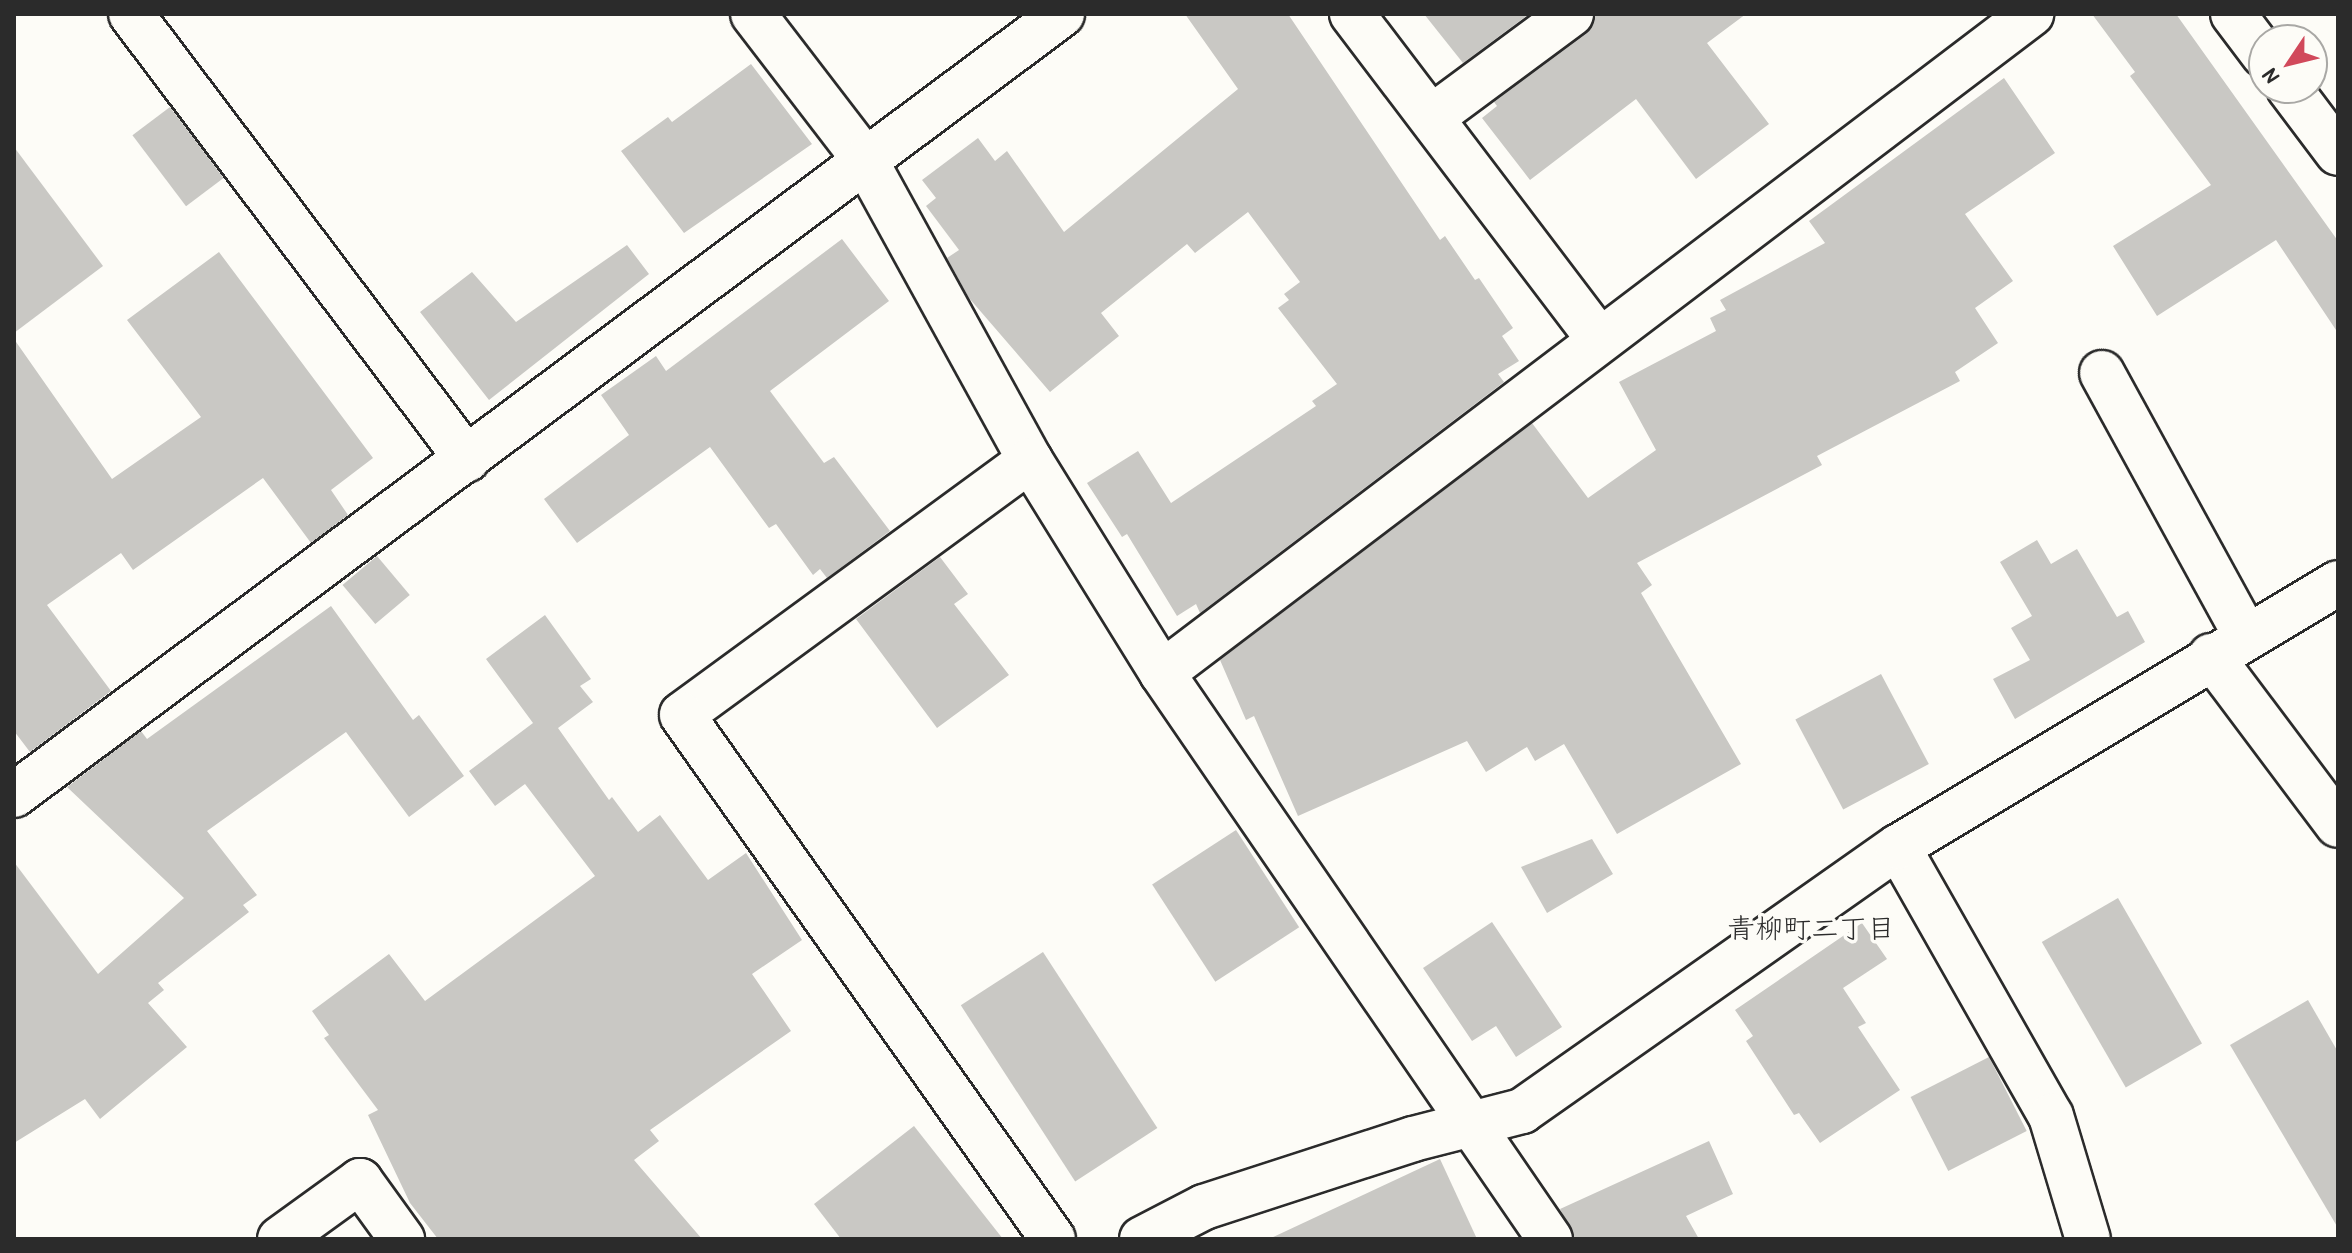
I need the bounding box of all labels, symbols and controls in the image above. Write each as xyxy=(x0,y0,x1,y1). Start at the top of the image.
north arrow xyxy=(2248,24,2328,104)
text: N xyxy=(2254,63,2286,90)
district label: 青柳町二丁目 xyxy=(1727,911,1895,945)

